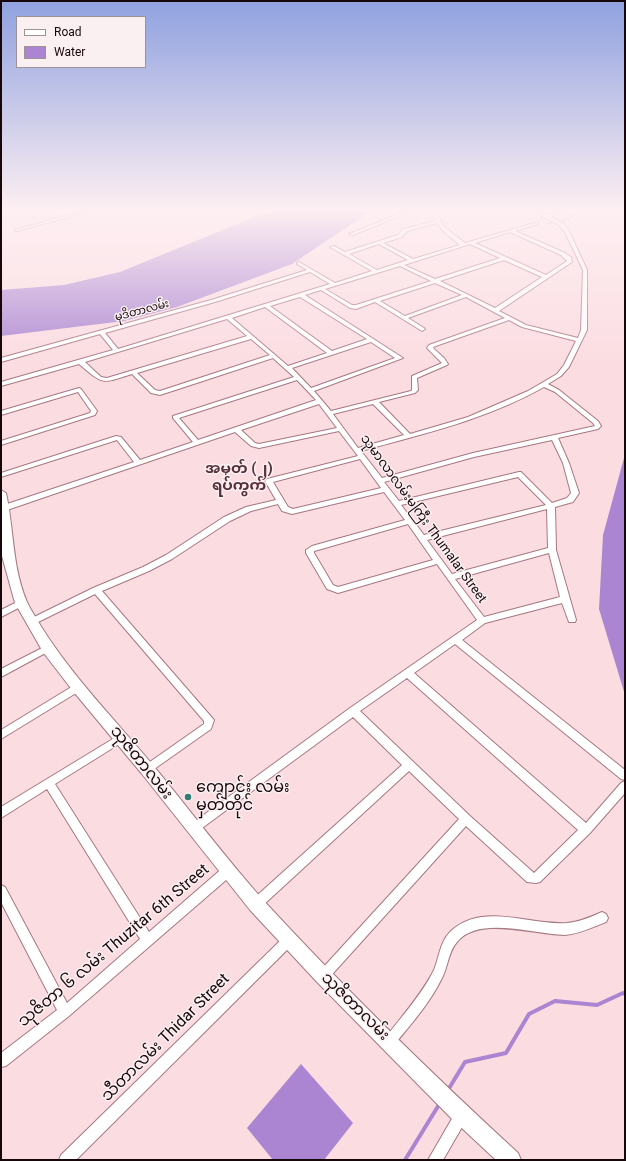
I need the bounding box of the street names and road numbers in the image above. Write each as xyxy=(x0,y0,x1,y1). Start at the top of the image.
street label: မုဒိတာလမ်း xyxy=(114,297,170,325)
street label: သုမာလာလမ်းမကြီး Thumalar Street xyxy=(357,432,489,606)
street label: သုဇိတာလမ်း xyxy=(106,723,176,803)
street label: သုဇိတာ ၆ လမ်း Thuzitar 6th Street xyxy=(15,860,213,1032)
street label: သုဇိတာလမ်း xyxy=(317,969,393,1045)
street label: သီတာလမ်း Thidar Street xyxy=(98,970,234,1106)

